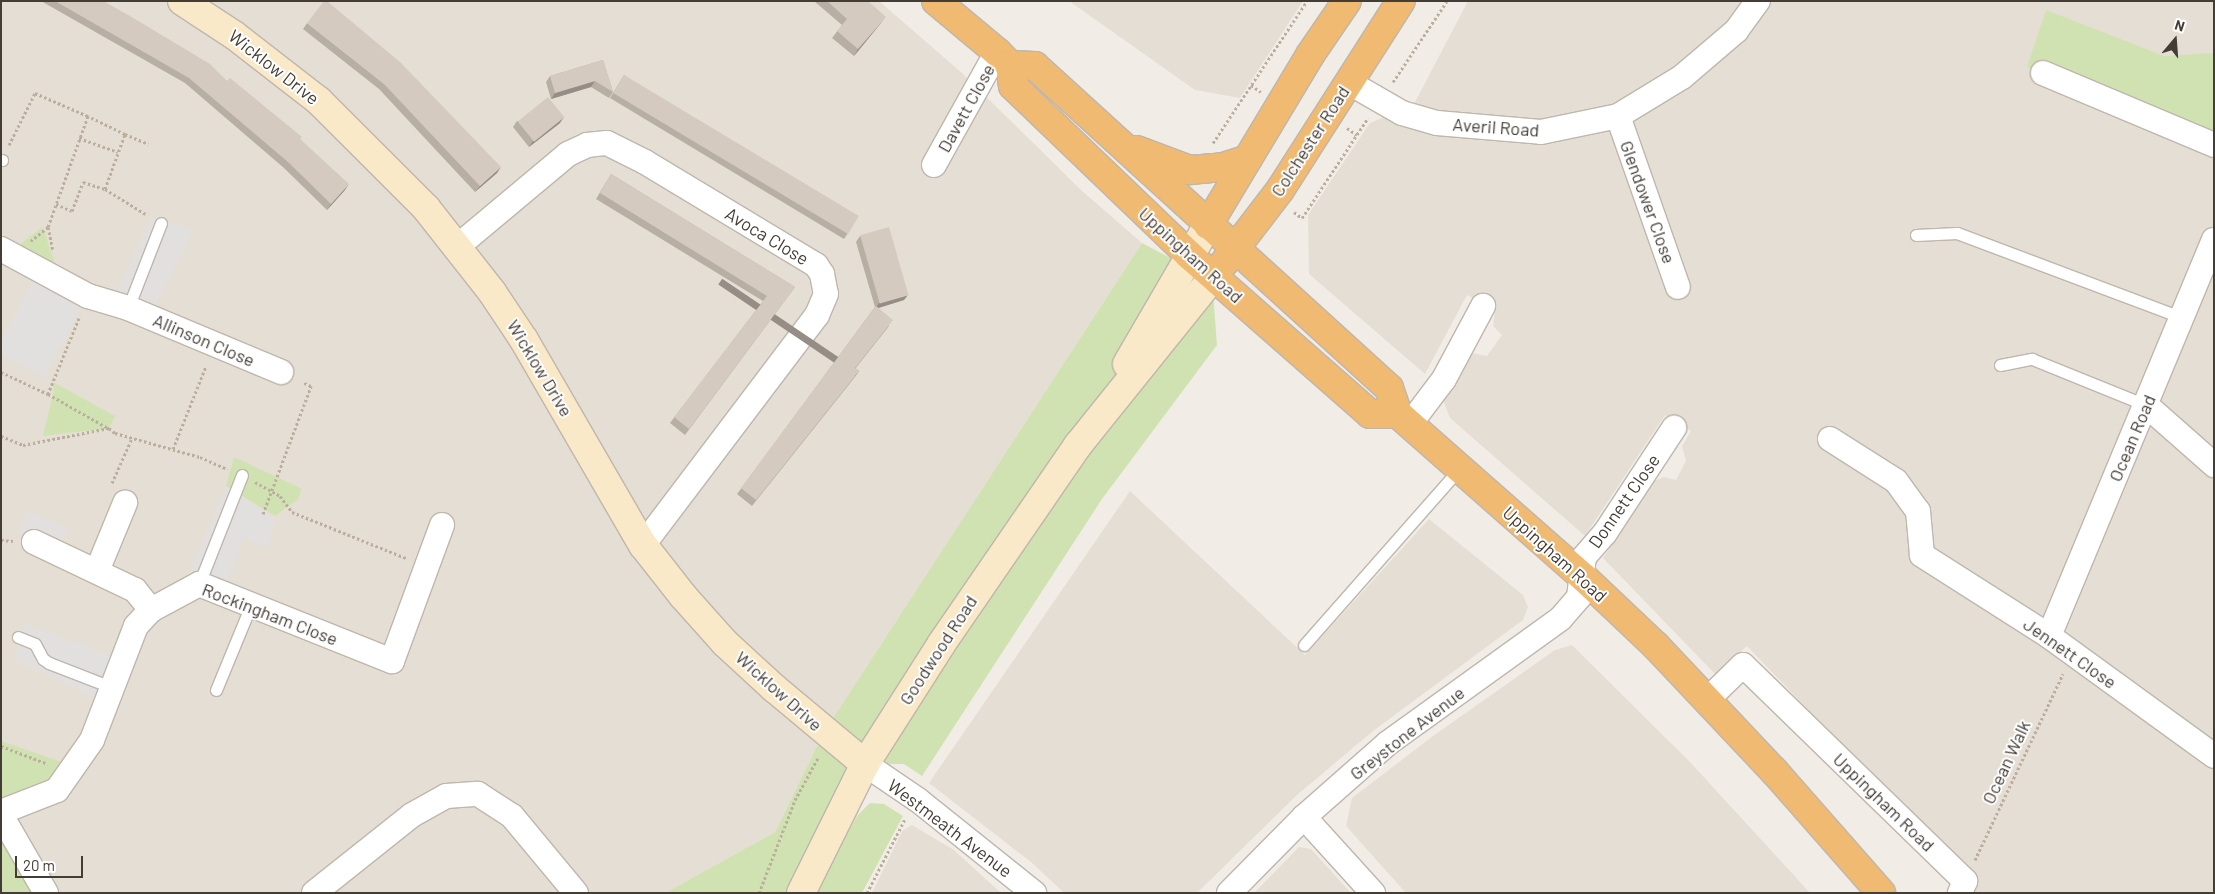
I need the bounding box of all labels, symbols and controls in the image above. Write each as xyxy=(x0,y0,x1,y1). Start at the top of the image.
north arrow xyxy=(2150,15,2200,65)
text: N xyxy=(2173,16,2187,35)
street label: Wicklow Drive xyxy=(224,25,324,109)
street label: Davett Close xyxy=(933,60,999,156)
street label: Colchester Road xyxy=(1266,82,1354,200)
street label: Averil Road xyxy=(1452,113,1540,141)
street label: Glendower Close xyxy=(1616,138,1680,266)
street label: Avoca Close xyxy=(721,203,813,269)
street label: Uppingham Road xyxy=(1134,203,1248,307)
street label: Allinson Close xyxy=(150,309,258,371)
street label: Wicklow Drive xyxy=(503,316,577,420)
street label: Ocean Road xyxy=(2104,391,2160,485)
street label: Donnett Close xyxy=(1584,450,1664,552)
street label: Uppingham Road xyxy=(1498,502,1612,606)
street label: Rockingham Close xyxy=(199,578,341,650)
street label: Goodwood Road xyxy=(895,591,981,709)
street label: Jennett Close xyxy=(2019,613,2121,693)
street label: Wicklow Drive xyxy=(731,646,827,736)
street label: Greystone Avenue xyxy=(1345,682,1469,784)
street label: Ocean Walk xyxy=(1977,717,2035,807)
street label: Uppingham Road xyxy=(1829,748,1939,856)
street label: Westmeath Avenue xyxy=(884,774,1016,882)
scale bar xyxy=(18,846,85,878)
text: 20 m xyxy=(23,856,55,874)

